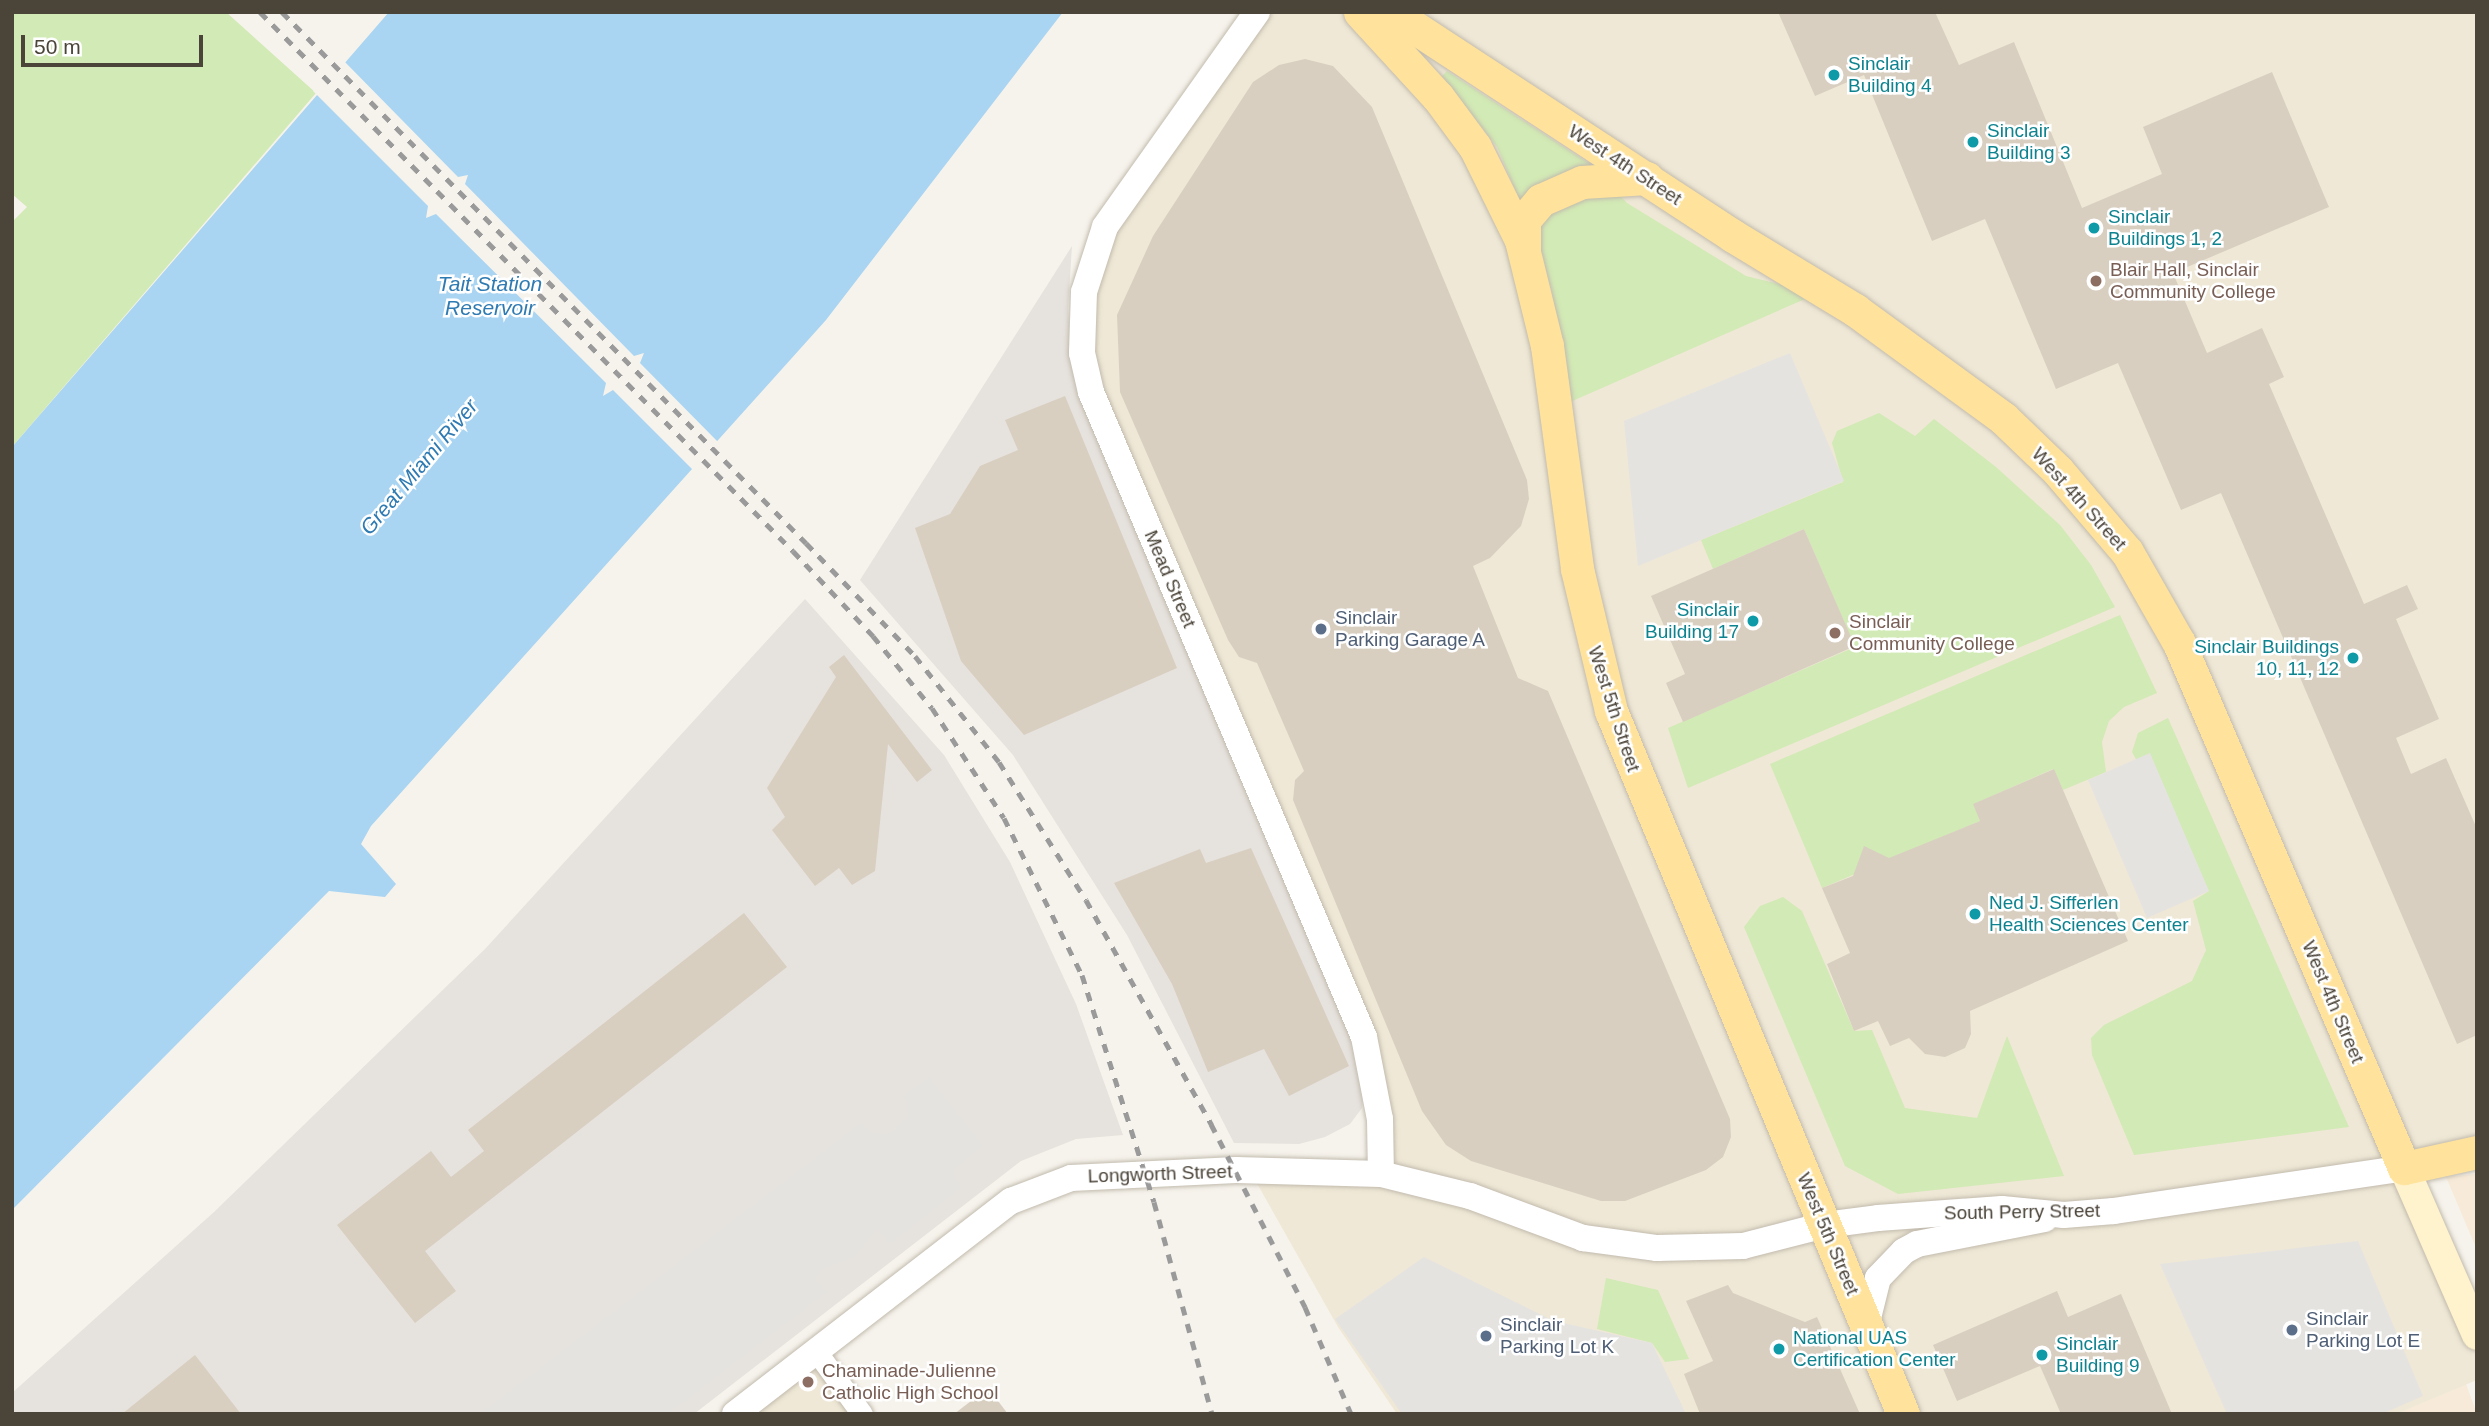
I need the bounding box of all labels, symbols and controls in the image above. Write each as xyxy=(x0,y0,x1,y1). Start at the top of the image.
scale bar xyxy=(24,21,206,65)
text: 50 m xyxy=(34,35,81,58)
place label: Sinclair Building 4 xyxy=(1848,53,1931,97)
marker: Sinclair Building 4 xyxy=(1826,67,1842,83)
street label: West 4th Street xyxy=(1564,120,1686,210)
place label: Sinclair Building 3 xyxy=(1987,120,2070,164)
marker: Sinclair Building 3 xyxy=(1965,134,1981,150)
place label: Sinclair Buildings 1, 2 xyxy=(2108,206,2222,250)
marker: Sinclair Buildings 1, 2 xyxy=(2086,220,2102,236)
place label: Blair Hall, Sinclair Community College xyxy=(2110,259,2276,303)
water label: Tait Station Reservoir xyxy=(438,271,542,321)
marker: Blair Hall, Sinclair Community College xyxy=(2088,273,2104,289)
water label: Great Miami River xyxy=(355,394,483,540)
street label: West 4th Street xyxy=(2027,443,2131,555)
street label: Mead Street xyxy=(1139,527,1201,631)
place label: Sinclair Building 17 xyxy=(1645,599,1739,643)
place label: Sinclair Parking Garage A xyxy=(1335,607,1486,651)
place label: Sinclair Community College xyxy=(1849,611,2015,655)
marker: Sinclair Building 17 xyxy=(1745,613,1761,629)
marker: Sinclair Parking Garage A xyxy=(1313,621,1329,637)
marker: Sinclair Community College xyxy=(1827,625,1843,641)
place label: Sinclair Buildings 10, 11, 12 xyxy=(2194,636,2339,680)
street label: West 5th Street xyxy=(1583,643,1645,775)
marker: Sinclair Buildings 10, 11, 12 xyxy=(2345,650,2361,666)
place label: Ned J. Sifferlen Health Sciences Center xyxy=(1989,892,2189,936)
marker: Ned J. Sifferlen Health Sciences Center xyxy=(1967,906,1983,922)
street label: West 4th Street xyxy=(2297,937,2369,1067)
street label: Longworth Street xyxy=(1087,1160,1233,1188)
street label: West 5th Street xyxy=(1792,1169,1864,1299)
street label: South Perry Street xyxy=(1944,1199,2100,1225)
place label: Sinclair Parking Lot E xyxy=(2306,1308,2420,1352)
place label: Sinclair Parking Lot K xyxy=(1500,1314,1614,1358)
marker: Sinclair Parking Lot E xyxy=(2284,1322,2300,1338)
place label: National UAS Certification Center xyxy=(1793,1327,1956,1371)
marker: Sinclair Parking Lot K xyxy=(1478,1328,1494,1344)
place label: Sinclair Building 9 xyxy=(2056,1333,2139,1377)
marker: National UAS Certification Center xyxy=(1771,1341,1787,1357)
marker: Sinclair Building 9 xyxy=(2034,1347,2050,1363)
place label: Chaminade-Julienne Catholic High School xyxy=(822,1360,998,1404)
marker: Chaminade-Julienne Catholic High School xyxy=(800,1374,816,1390)

